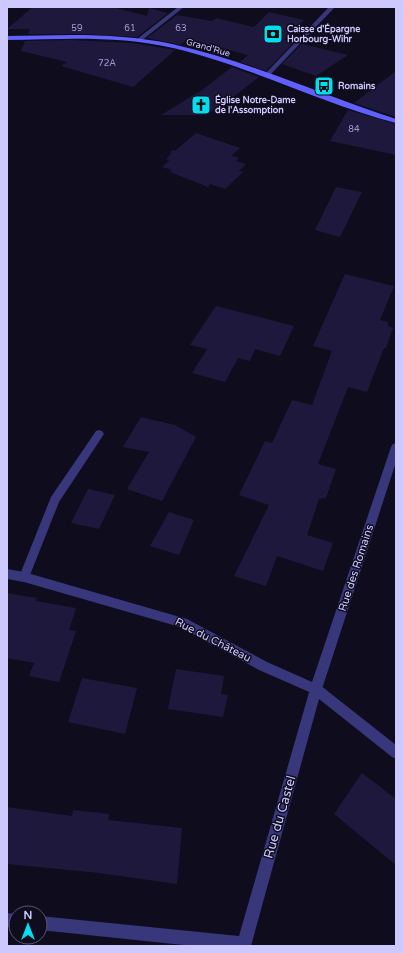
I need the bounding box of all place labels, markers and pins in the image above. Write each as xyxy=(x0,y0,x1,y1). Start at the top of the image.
bank icon: Caisse d'Épargne Horbourg-Wihr xyxy=(262,23,284,45)
place label: Caisse d'Épargne Horbourg-Wihr xyxy=(287,23,360,45)
bus stop icon: Romains xyxy=(313,75,335,97)
place label: Romains xyxy=(338,81,376,92)
church icon: Église Notre-Dame de l'Assomption xyxy=(190,94,212,116)
place label: Église Notre-Dame de l'Assomption xyxy=(215,94,296,116)

